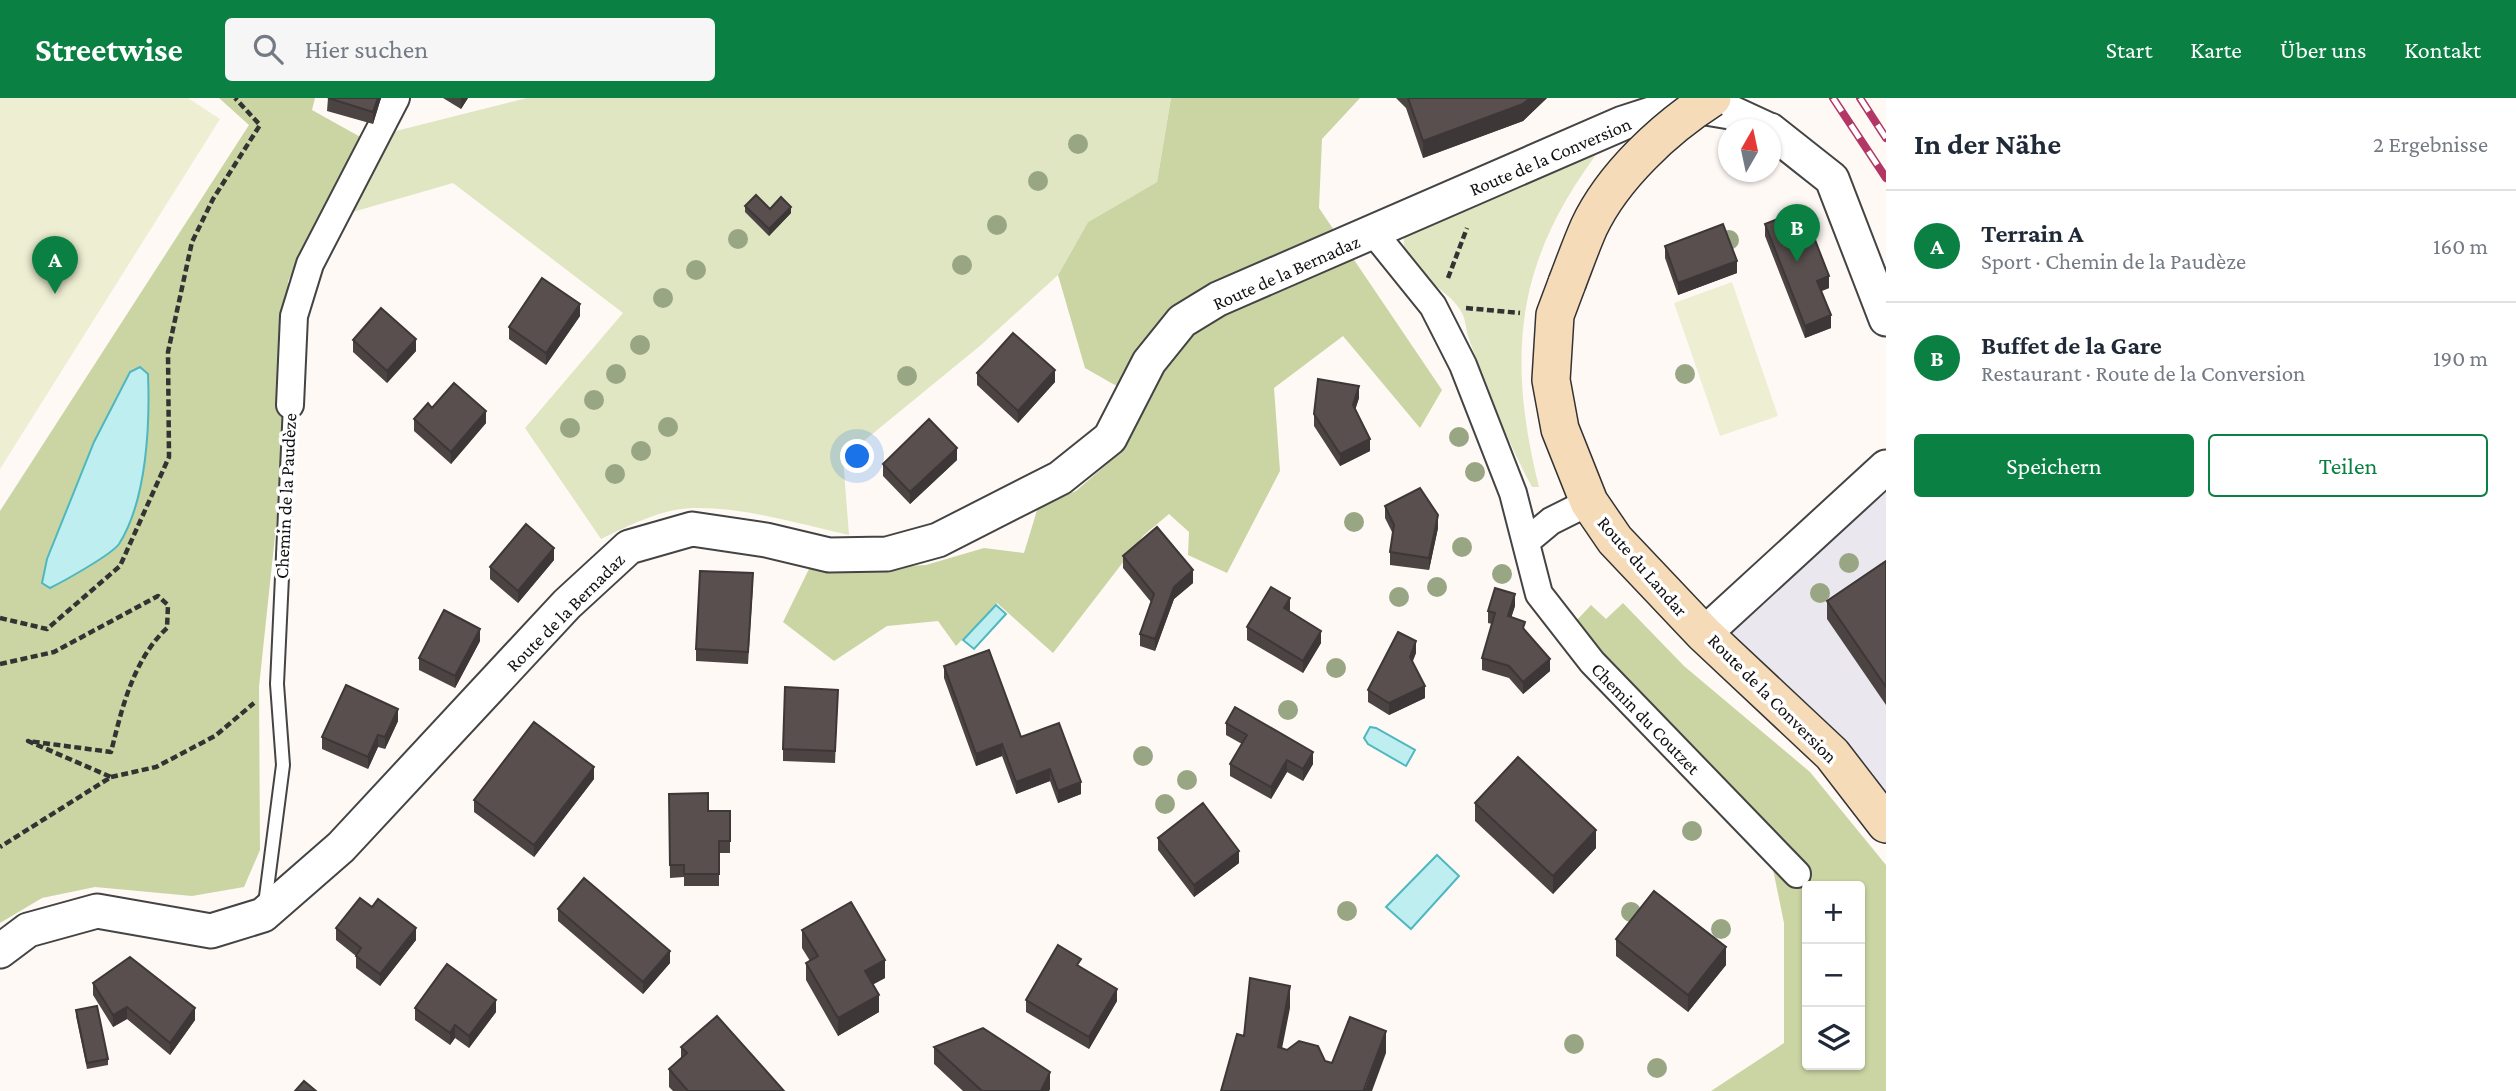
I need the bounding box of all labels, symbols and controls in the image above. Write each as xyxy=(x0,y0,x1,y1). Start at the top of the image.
search box xyxy=(225,18,715,81)
icon: search xyxy=(249,30,287,68)
text: Streetwise xyxy=(35,31,183,68)
text: Hier suchen xyxy=(305,35,428,64)
text: Start xyxy=(2106,36,2152,63)
text: Karte xyxy=(2190,36,2242,63)
text: Über uns xyxy=(2280,36,2366,63)
text: Kontakt xyxy=(2404,36,2481,63)
street label: Route de la Conversion xyxy=(1466,113,1634,200)
north arrow xyxy=(1718,119,1781,182)
text: In der Nähe xyxy=(1914,127,2061,160)
text: 2 Ergebnisse xyxy=(2373,131,2488,157)
pin: B xyxy=(1774,204,1820,262)
text: Terrain A xyxy=(1981,219,2084,248)
street label: Route de la Bernadaz xyxy=(1210,231,1363,314)
text: A xyxy=(1930,233,1944,259)
text: 160 m xyxy=(2433,233,2488,259)
pin: A xyxy=(32,236,78,294)
text: Sport · Chemin de la Paudèze xyxy=(1981,248,2246,274)
text: Buffet de la Gare xyxy=(1981,331,2162,360)
text: B xyxy=(1930,345,1944,371)
text: 190 m xyxy=(2433,345,2488,371)
text: Restaurant · Route de la Conversion xyxy=(1981,360,2305,386)
street label: Chemin de la Paudèze xyxy=(271,413,300,579)
button: Speichern xyxy=(1914,434,2194,497)
button: Teilen xyxy=(2208,434,2488,497)
your location xyxy=(840,439,874,473)
street label: Route du Landar xyxy=(1594,512,1692,621)
street label: Route de la Bernadaz xyxy=(502,549,629,676)
street label: Route de la Conversion xyxy=(1704,630,1841,767)
street label: Chemin du Coutzet xyxy=(1587,658,1705,779)
map controls xyxy=(1802,881,1865,1070)
button: + xyxy=(1802,881,1865,944)
button: − xyxy=(1802,944,1865,1007)
button: layers xyxy=(1802,1007,1865,1070)

